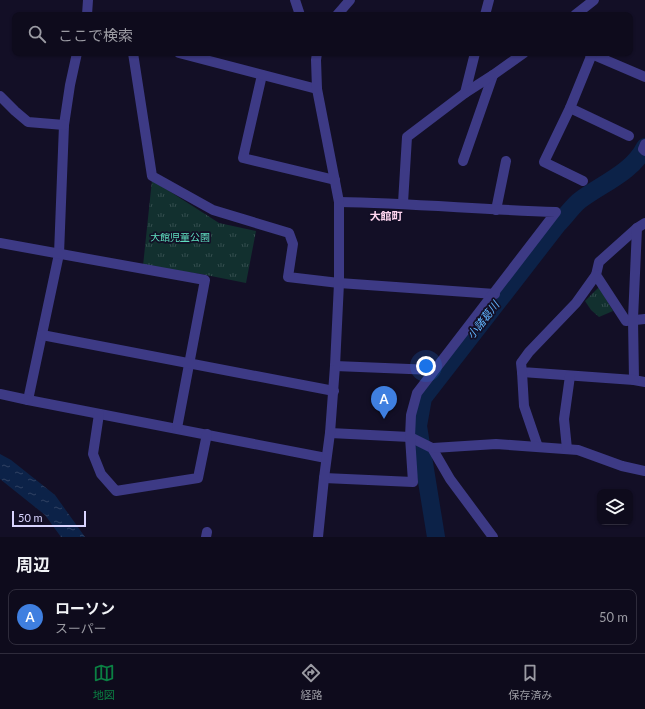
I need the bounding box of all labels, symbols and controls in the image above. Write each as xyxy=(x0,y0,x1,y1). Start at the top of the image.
search box xyxy=(12,12,633,56)
icon: search xyxy=(26,23,48,45)
text: ここで検索 xyxy=(58,26,133,44)
district label: 大館町 xyxy=(370,209,403,222)
park label: 大館児童公園 xyxy=(150,231,210,243)
water label: 小諸葛川 xyxy=(464,298,502,341)
your location xyxy=(416,356,436,376)
pin: A xyxy=(371,386,397,419)
map controls xyxy=(597,489,633,525)
button: layers xyxy=(597,489,633,525)
scale bar xyxy=(12,509,86,528)
text: 50 m xyxy=(18,511,43,524)
text: 周辺 xyxy=(16,554,50,575)
text: ローソン xyxy=(55,599,115,617)
text: A xyxy=(25,609,35,625)
text: 50 m xyxy=(599,609,628,625)
text: スーパー xyxy=(55,620,107,636)
tab: 地図 xyxy=(93,662,115,702)
tab: 経路 xyxy=(300,662,322,702)
tab: 保存済み xyxy=(508,662,552,702)

